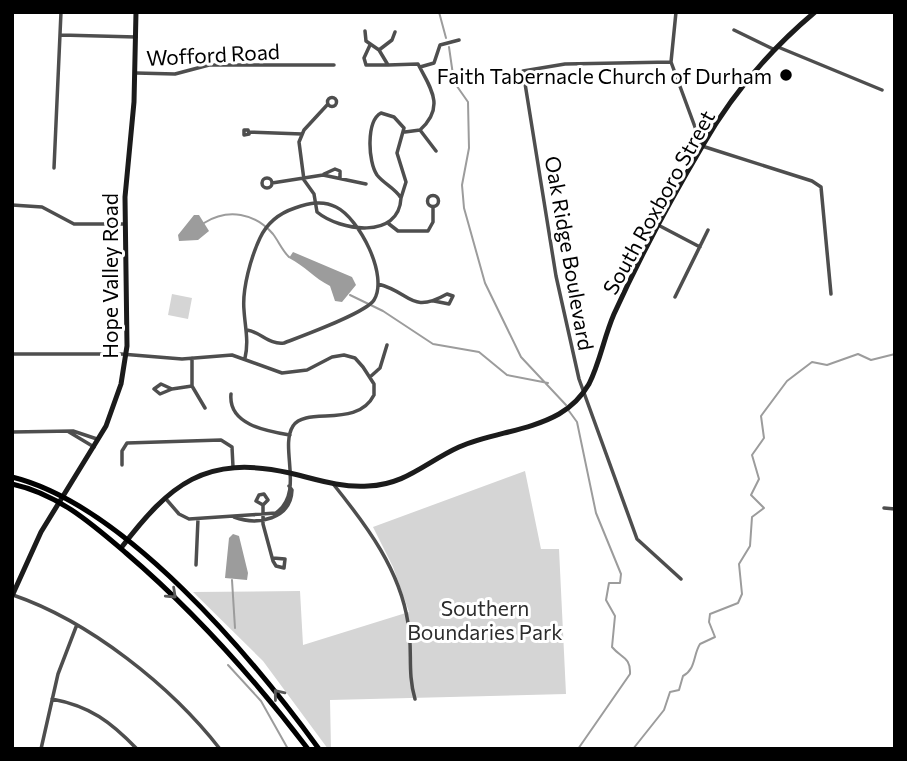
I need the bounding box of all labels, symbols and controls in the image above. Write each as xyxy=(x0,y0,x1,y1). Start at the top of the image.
street label: Wofford Road xyxy=(146,38,280,70)
place label: Faith Tabernacle Church of Durham xyxy=(437,63,772,88)
marker: Faith Tabernacle Church of Durham xyxy=(778,67,794,83)
street label: South Roxboro Street xyxy=(597,105,719,299)
street label: Oak Ridge Boulevard xyxy=(541,154,599,352)
street label: Hope Valley Road xyxy=(97,193,122,359)
one-way arrow xyxy=(164,585,177,598)
park label: Southern Boundaries Park xyxy=(407,595,563,644)
one-way arrow xyxy=(273,690,286,702)

